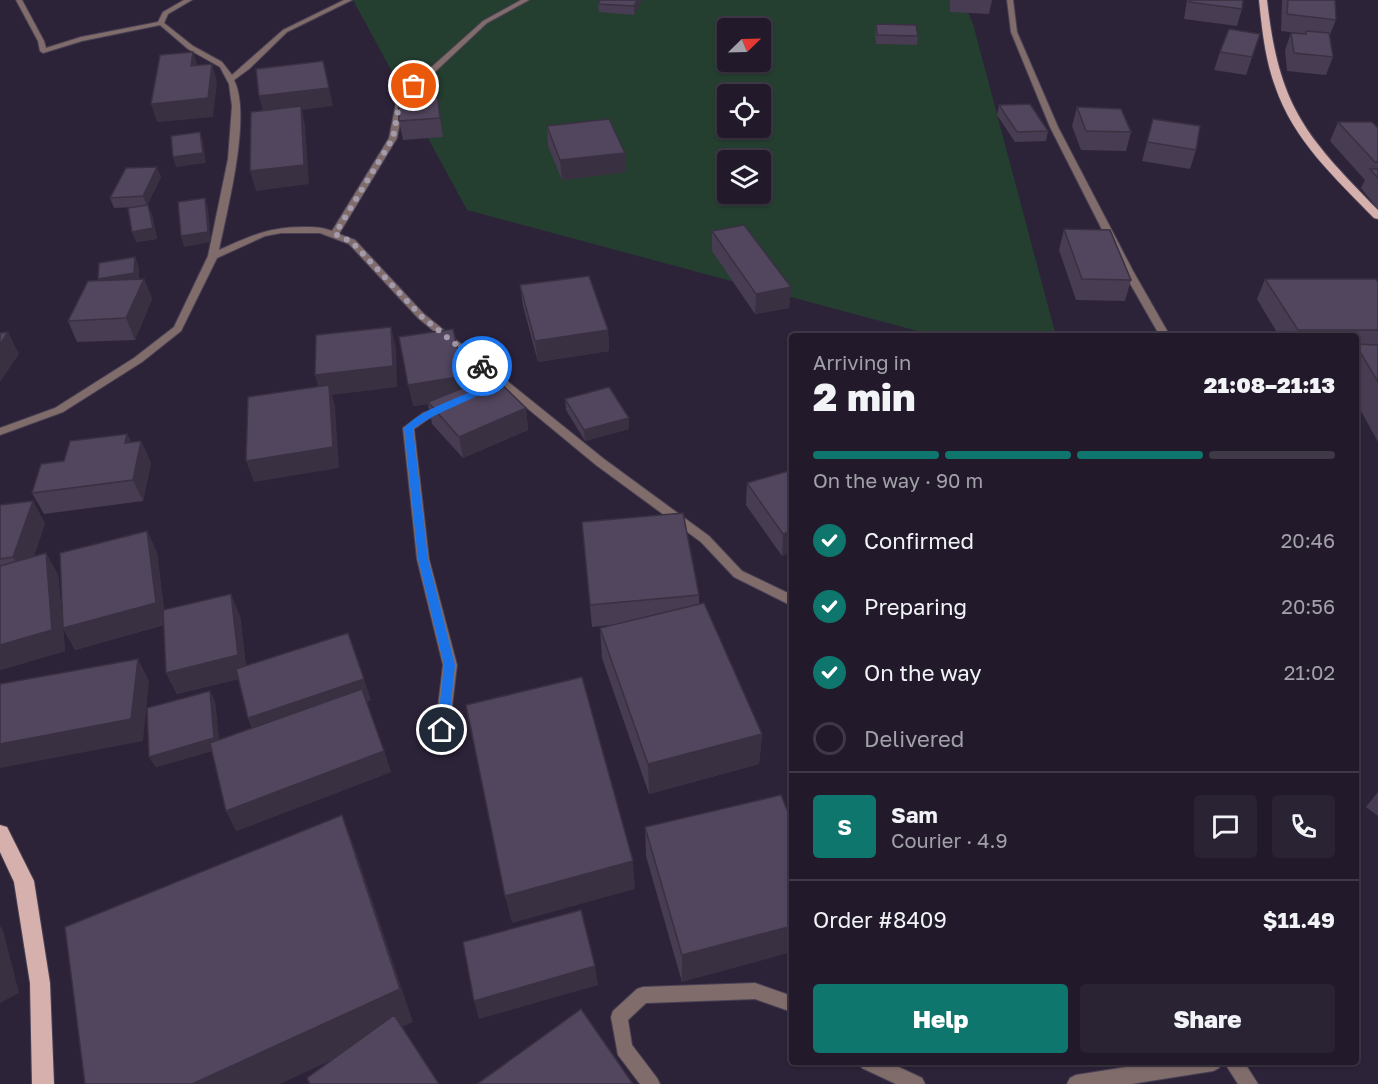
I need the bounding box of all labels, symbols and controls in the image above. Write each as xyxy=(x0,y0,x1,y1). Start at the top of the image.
north arrow xyxy=(717,18,771,72)
map controls xyxy=(717,18,771,204)
pin xyxy=(388,60,439,111)
icon: bag xyxy=(397,69,430,102)
button: locate xyxy=(717,84,771,138)
button: layers xyxy=(717,150,771,204)
courier xyxy=(452,336,512,396)
icon: bike xyxy=(466,350,499,383)
text: Arriving in xyxy=(813,350,911,374)
text: 21:08–21:13 xyxy=(1204,371,1335,398)
text: 2 min xyxy=(813,373,916,420)
text: On the way · 90 m xyxy=(813,468,983,492)
icon: check xyxy=(813,524,846,557)
text: Confirmed xyxy=(864,527,974,554)
text: 20:46 xyxy=(1281,528,1335,552)
icon: check xyxy=(813,590,846,623)
text: Preparing xyxy=(864,593,967,620)
text: 20:56 xyxy=(1281,594,1335,618)
icon: check xyxy=(813,656,846,689)
text: On the way xyxy=(864,659,982,686)
text: 21:02 xyxy=(1284,660,1335,684)
pin xyxy=(416,704,467,755)
icon: home xyxy=(425,713,458,746)
text: Delivered xyxy=(864,725,964,752)
button: chat xyxy=(1194,795,1257,858)
button: phone xyxy=(1272,795,1335,858)
text: Sam xyxy=(891,801,938,828)
text: S xyxy=(837,813,852,840)
text: Courier · 4.9 xyxy=(891,828,1008,852)
text: Order #8409 xyxy=(813,906,947,933)
text: $11.49 xyxy=(1263,906,1335,933)
button: Help xyxy=(813,984,1068,1053)
button: Share xyxy=(1080,984,1335,1053)

